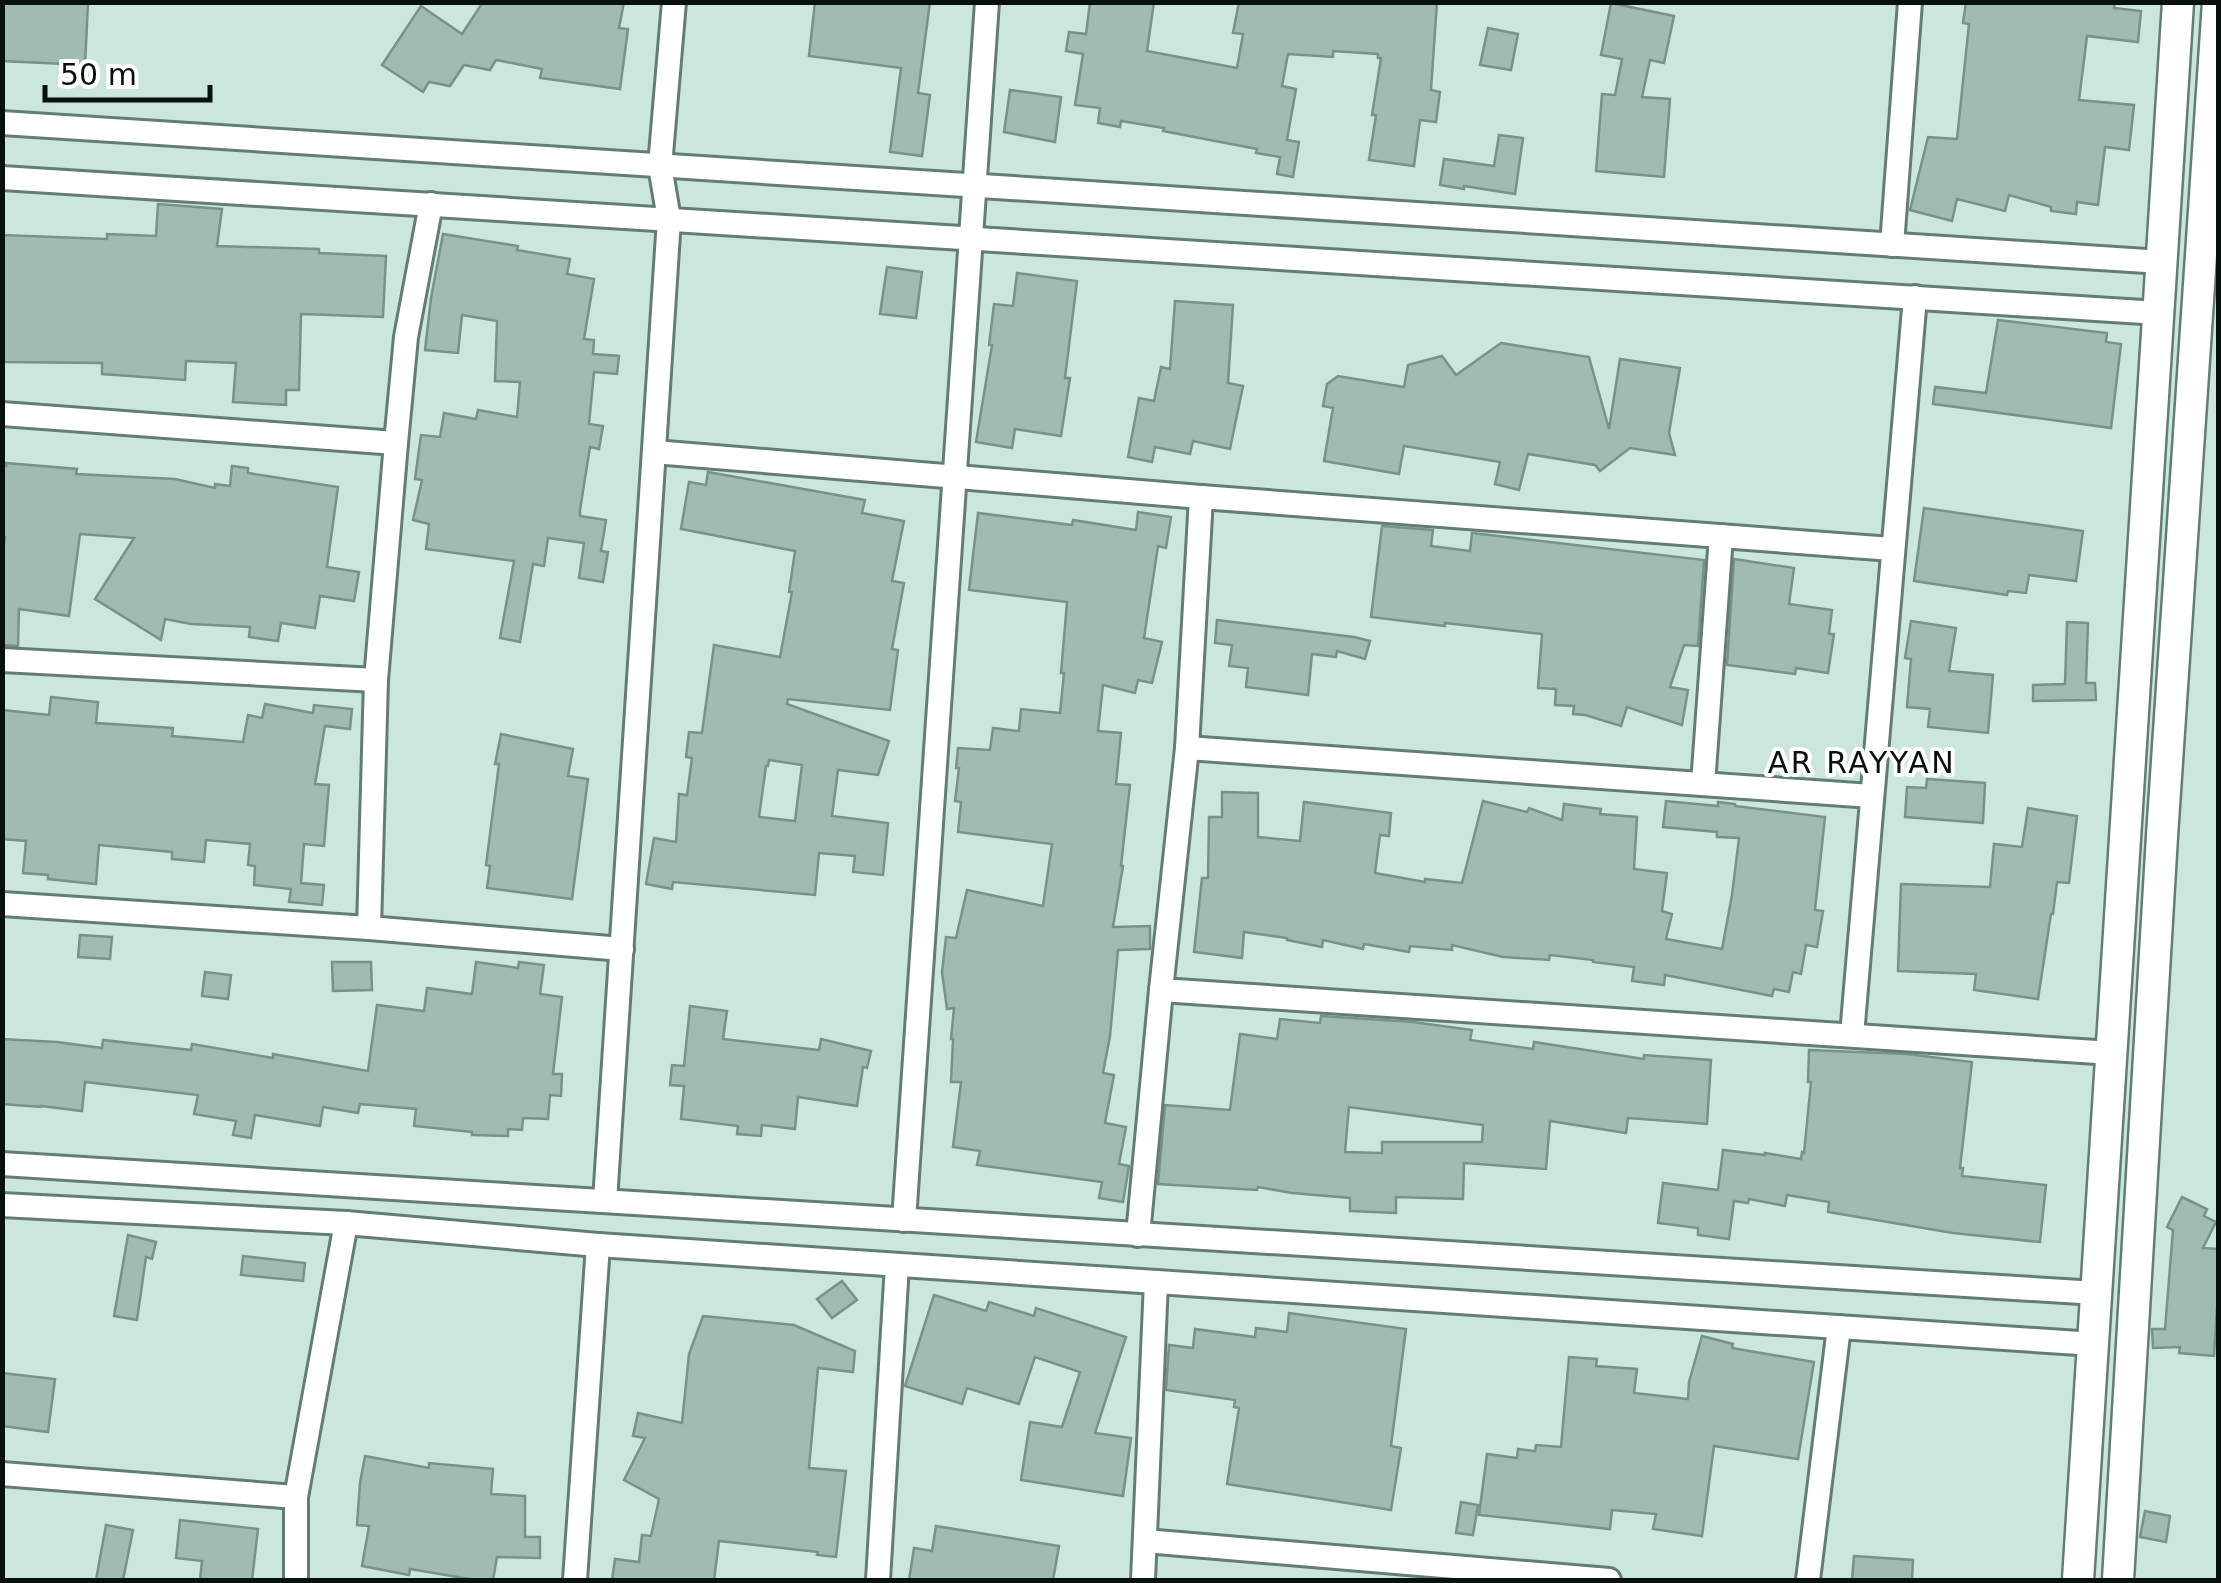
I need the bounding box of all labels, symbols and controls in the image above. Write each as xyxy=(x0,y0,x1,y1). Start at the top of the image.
scale bar xyxy=(45,40,210,102)
text: 50 m xyxy=(60,57,137,92)
district label: AR RAYYAN xyxy=(1768,745,1956,780)

